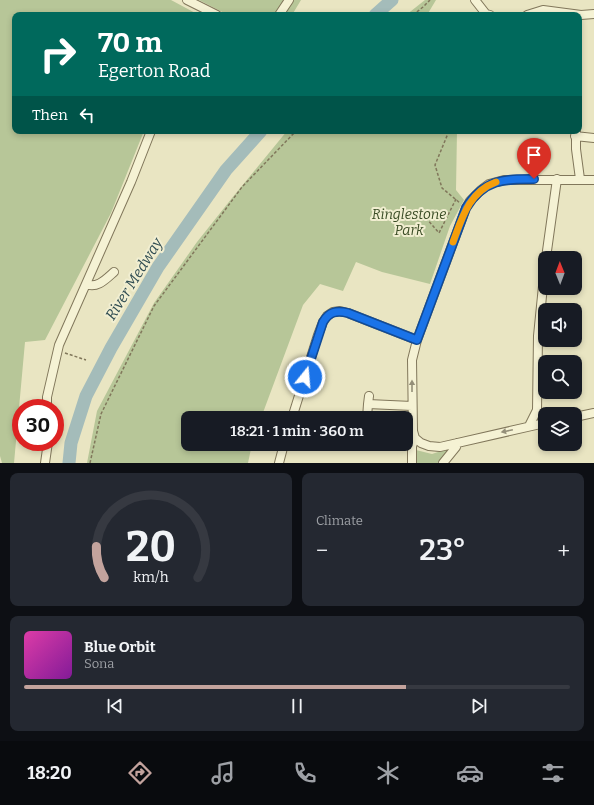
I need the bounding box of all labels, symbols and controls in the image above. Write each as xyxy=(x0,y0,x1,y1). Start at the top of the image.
text: 70 m xyxy=(98,26,162,59)
icon: right xyxy=(32,28,84,80)
text: Egerton Road xyxy=(98,60,210,82)
icon: left xyxy=(76,104,98,126)
text: Then xyxy=(32,106,68,124)
pin xyxy=(517,138,551,179)
icon: arrive xyxy=(523,144,545,166)
park label: Ringlestone Park xyxy=(372,206,446,239)
water label: River Medway xyxy=(102,233,167,323)
north arrow xyxy=(538,251,582,295)
map controls xyxy=(538,251,582,451)
button: sound xyxy=(538,303,582,347)
button: search xyxy=(538,355,582,399)
position arrow xyxy=(284,356,326,398)
one-way arrow xyxy=(408,380,415,392)
speed limit sign: 30 xyxy=(12,399,64,451)
button: layers xyxy=(538,407,582,451)
text: 18:21 · 1 min · 360 m xyxy=(230,422,364,440)
one-way arrow xyxy=(501,428,513,434)
text: Climate xyxy=(316,513,363,528)
text: 20 xyxy=(126,521,176,571)
text: 23° xyxy=(419,532,466,568)
text: − xyxy=(316,537,328,564)
text: + xyxy=(557,537,570,564)
text: km/h xyxy=(133,568,169,585)
text: Blue Orbit xyxy=(84,638,156,656)
text: Sona xyxy=(84,656,114,671)
icon: previous xyxy=(104,695,126,717)
icon: pause xyxy=(286,695,308,717)
icon: next xyxy=(468,695,490,717)
icon: directions xyxy=(126,759,154,787)
icon: music xyxy=(209,759,237,787)
icon: phone xyxy=(291,759,319,787)
icon: climate xyxy=(374,759,402,787)
icon: car xyxy=(456,759,484,787)
icon: filters xyxy=(539,759,567,787)
text: 18:20 xyxy=(27,762,72,784)

